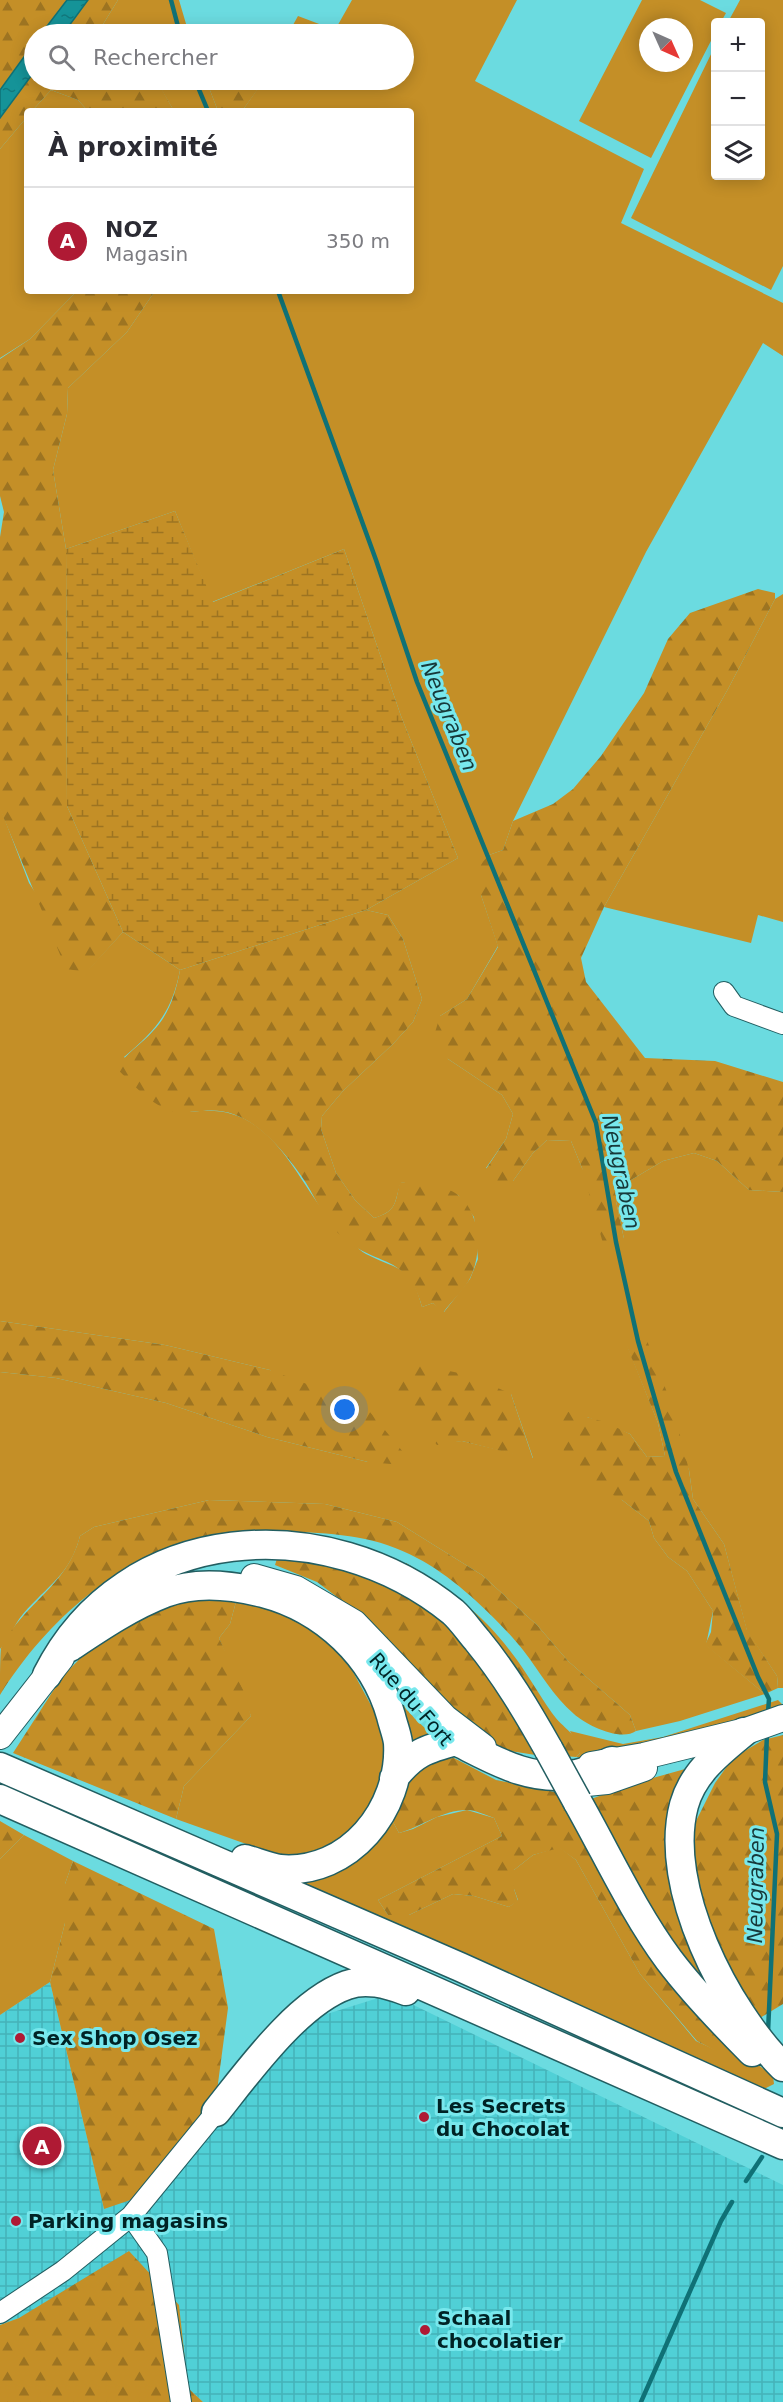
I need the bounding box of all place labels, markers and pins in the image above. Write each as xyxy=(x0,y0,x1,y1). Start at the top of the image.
place label: Sex Shop Osez xyxy=(32,2026,198,2050)
marker: Sex Shop Osez xyxy=(13,2031,27,2045)
place label: Les Secrets du Chocolat xyxy=(436,2094,570,2141)
marker: Les Secrets du Chocolat xyxy=(417,2110,431,2124)
pin: A xyxy=(22,2124,62,2168)
place label: Parking magasins xyxy=(28,2209,228,2233)
marker: Parking magasins xyxy=(9,2214,23,2228)
place label: Schaal chocolatier xyxy=(437,2306,563,2353)
marker: Schaal chocolatier xyxy=(418,2323,432,2337)

